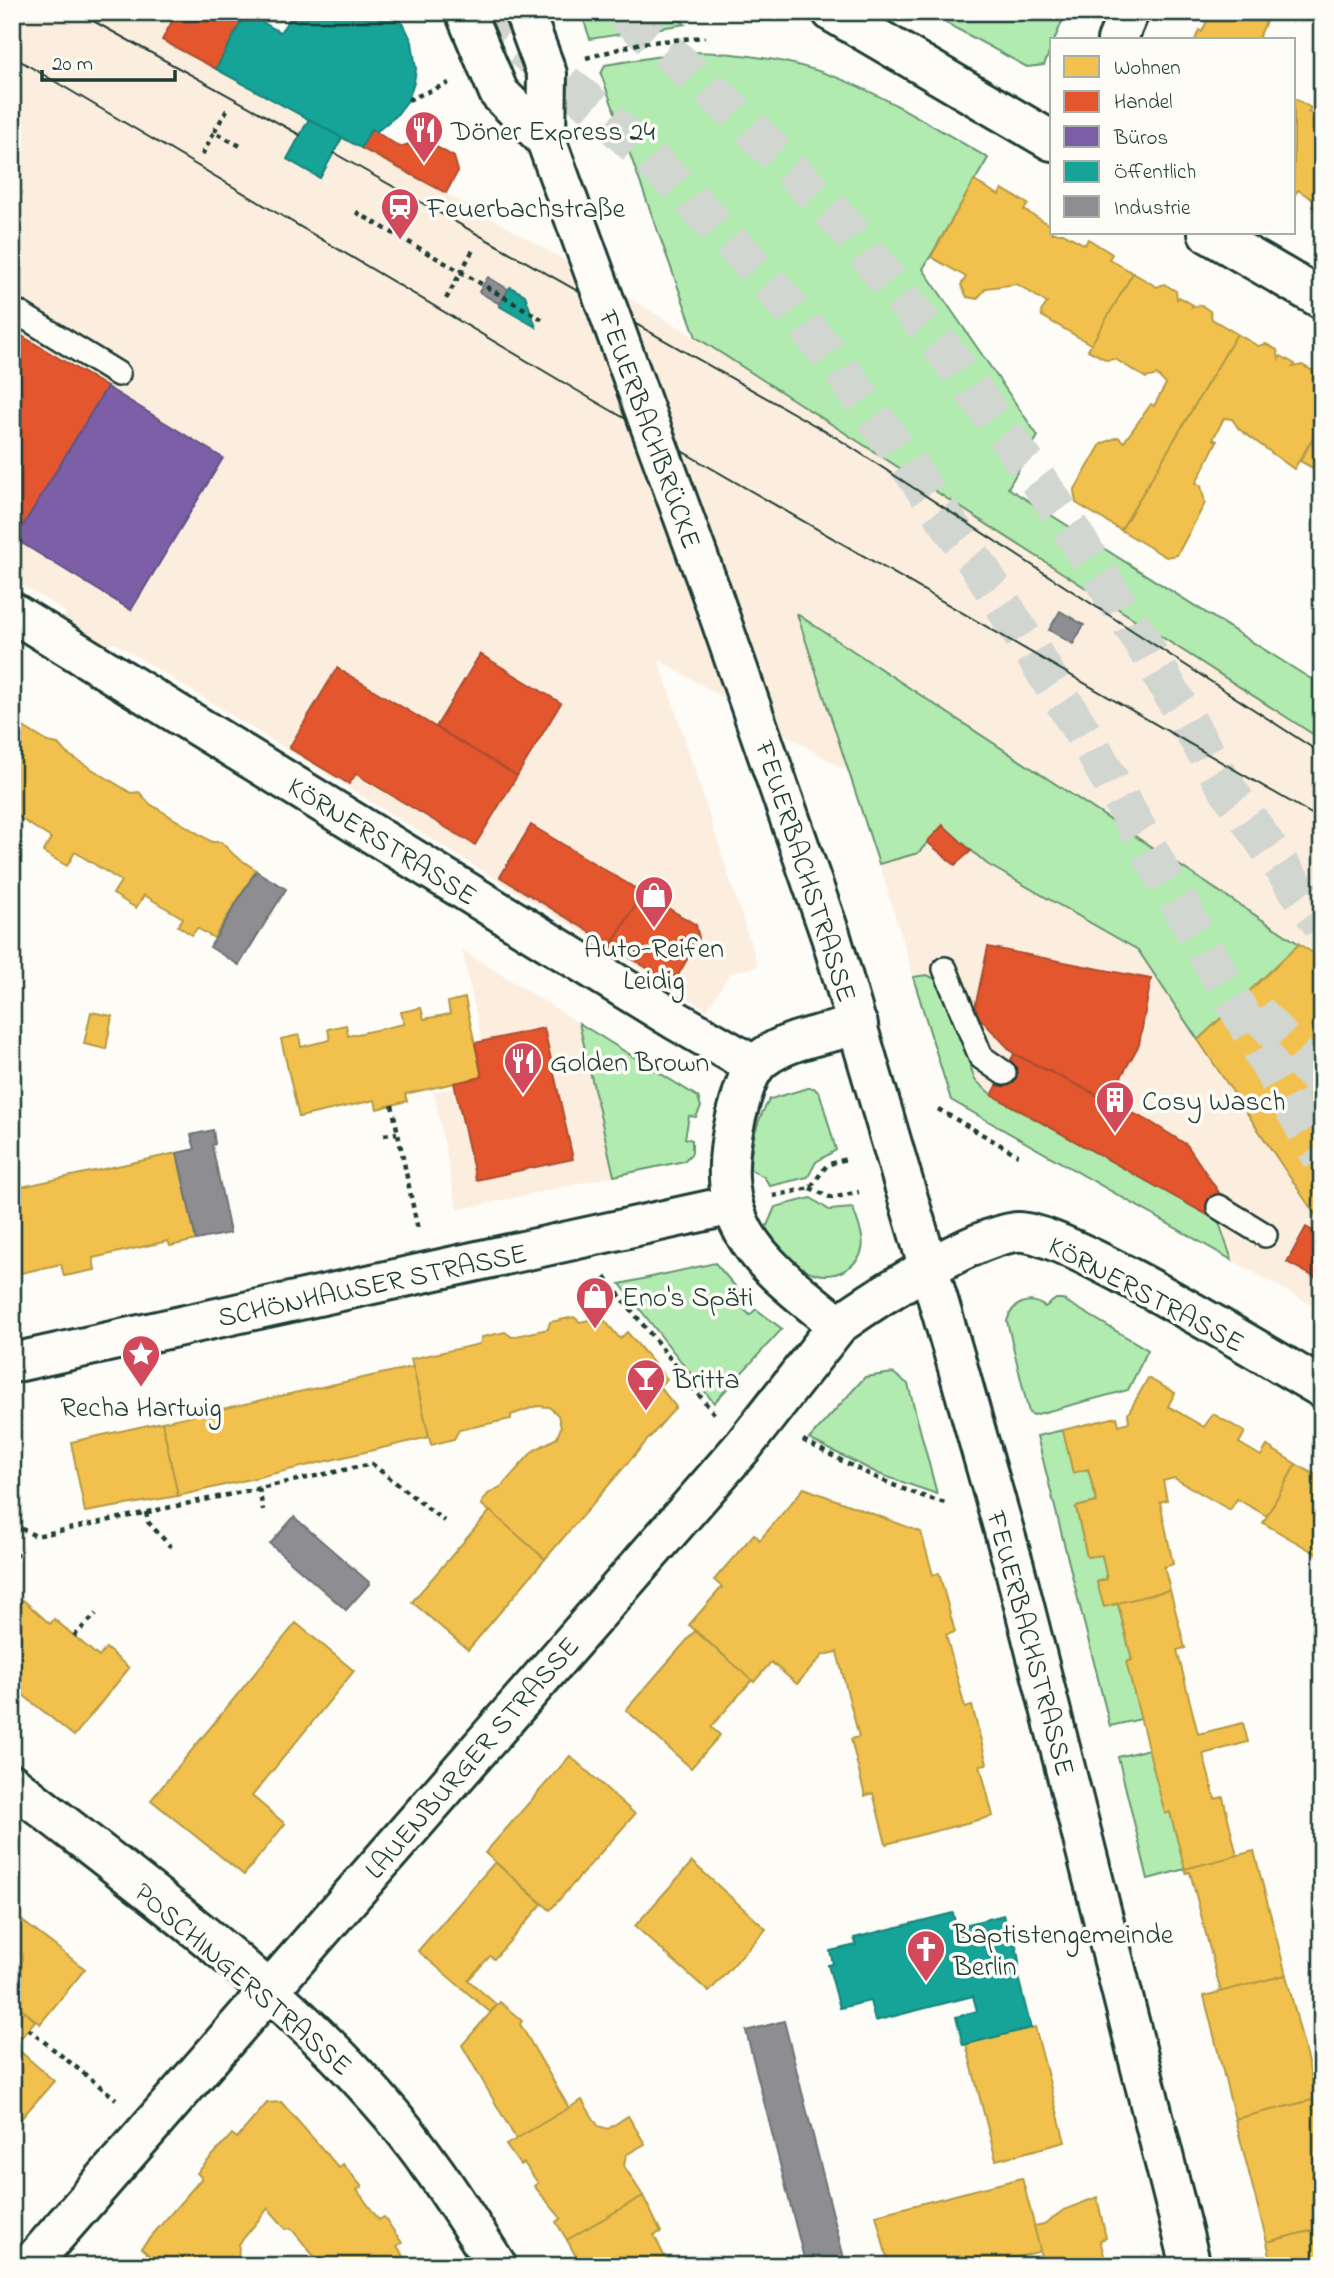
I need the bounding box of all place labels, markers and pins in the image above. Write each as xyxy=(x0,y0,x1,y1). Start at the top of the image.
restaurant icon: Döner Express 24 xyxy=(403,109,445,164)
place label: Döner Express 24 xyxy=(450,113,656,154)
station icon: Feuerbachstraße xyxy=(379,186,421,241)
place label: Feuerbachstraße xyxy=(426,190,626,231)
shop icon: Auto-Reifen Leidig xyxy=(633,874,675,929)
place label: Auto-Reifen Leidig xyxy=(584,930,724,1003)
restaurant icon: Golden Brown xyxy=(502,1040,544,1095)
place label: Golden Brown xyxy=(550,1044,709,1085)
building icon: Cosy Wasch xyxy=(1094,1079,1136,1134)
place label: Cosy Wasch xyxy=(1142,1083,1286,1124)
shop icon: Eno's Späti xyxy=(574,1275,616,1330)
place label: Eno's Späti xyxy=(622,1279,753,1320)
place icon: Recha Hartwig xyxy=(120,1333,162,1388)
bar icon: Britta xyxy=(625,1357,667,1412)
place label: Britta xyxy=(672,1361,740,1402)
place label: Recha Hartwig xyxy=(60,1389,222,1430)
place label: Baptistengemeinde Berlin xyxy=(952,1916,1174,1989)
church icon: Baptistengemeinde Berlin xyxy=(905,1928,947,1983)

